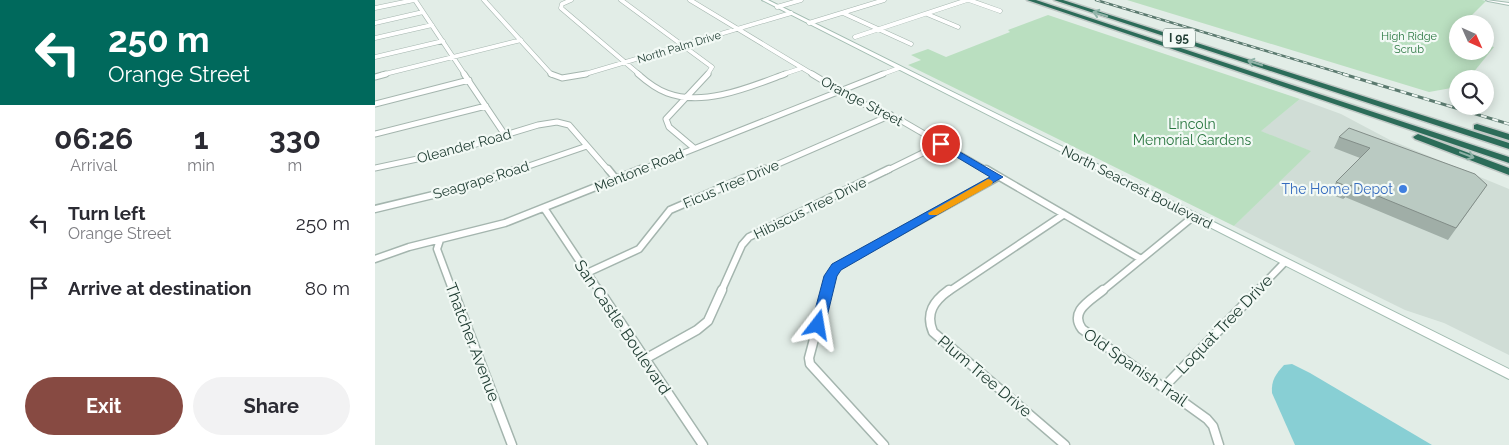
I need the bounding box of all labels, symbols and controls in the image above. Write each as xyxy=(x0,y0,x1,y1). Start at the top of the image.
one-way arrow xyxy=(1093,8,1109,18)
north arrow xyxy=(1449,15,1494,60)
map controls xyxy=(1449,15,1494,115)
text: 250 m xyxy=(108,19,210,60)
icon: left xyxy=(25,20,90,85)
street label: North Palm Drive xyxy=(636,28,723,66)
road number: I 95 xyxy=(1163,28,1195,48)
park label: High Ridge Scrub xyxy=(1381,30,1438,56)
one-way arrow xyxy=(1248,57,1264,67)
text: Orange Street xyxy=(108,61,250,87)
button: search xyxy=(1449,70,1494,115)
street label: Orange Street xyxy=(818,73,906,129)
park label: Lincoln Memorial Gardens xyxy=(1133,116,1251,148)
text: 06:26 xyxy=(54,121,133,156)
text: 1 xyxy=(194,121,209,156)
text: 330 xyxy=(269,121,321,156)
pin xyxy=(920,123,962,165)
street label: Oleander Road xyxy=(415,126,513,166)
icon: arrive xyxy=(927,130,955,158)
street label: North Seacrest Boulevard xyxy=(1059,142,1215,232)
street label: Mentone Road xyxy=(592,145,686,195)
one-way arrow xyxy=(1459,151,1474,160)
text: Arrival xyxy=(70,156,117,175)
text: min xyxy=(187,156,215,175)
text: m xyxy=(288,156,302,175)
street label: Ficus Tree Drive xyxy=(681,157,781,211)
street label: Seagrape Road xyxy=(431,158,531,202)
street label: Hibiscus Tree Drive xyxy=(751,174,869,242)
place label: The Home Depot xyxy=(1282,181,1393,197)
marker: The Home Depot xyxy=(1397,183,1409,195)
text: Turn left xyxy=(68,202,145,224)
icon: left xyxy=(25,209,53,237)
text: 250 m xyxy=(296,212,350,234)
text: Orange Street xyxy=(68,224,171,243)
street label: San Castle Boulevard xyxy=(571,256,675,398)
street label: Loquat Tree Drive xyxy=(1172,271,1276,378)
icon: arrive xyxy=(25,274,53,302)
text: Arrive at destination xyxy=(68,277,252,299)
text: 80 m xyxy=(305,277,350,299)
street label: Thatcher Avenue xyxy=(441,280,504,404)
position arrow xyxy=(791,298,843,350)
street label: Old Spanish Trail xyxy=(1080,324,1192,411)
street label: Plum Tree Drive xyxy=(934,332,1036,421)
button: Exit xyxy=(25,377,183,435)
button: Share xyxy=(193,377,350,435)

